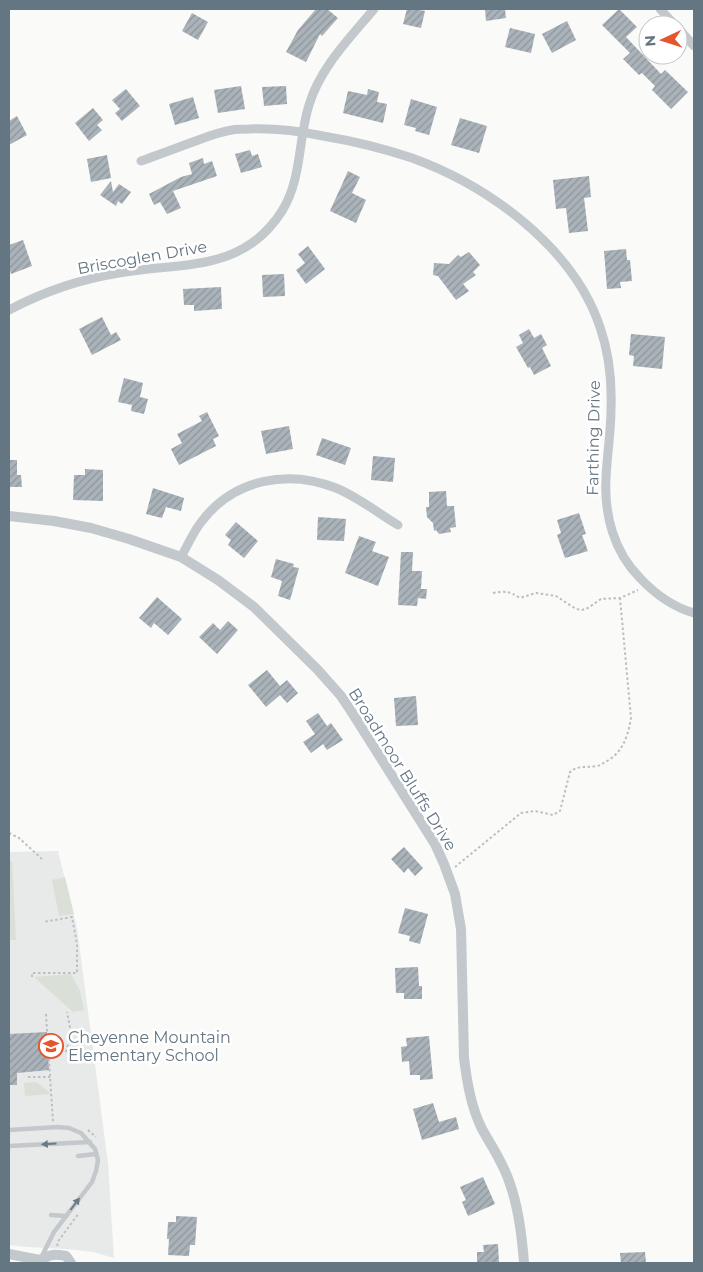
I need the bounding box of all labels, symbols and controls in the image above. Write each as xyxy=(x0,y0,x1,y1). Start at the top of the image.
north arrow xyxy=(638,15,688,65)
text: N xyxy=(641,35,659,47)
street label: Briscoglen Drive xyxy=(76,237,208,278)
street label: Farthing Drive xyxy=(583,380,604,496)
street label: Broadmoor Bluffs Drive xyxy=(345,684,460,854)
place label: Cheyenne Mountain Elementary School xyxy=(68,1028,231,1065)
school or university icon: Cheyenne Mountain Elementary School xyxy=(38,1033,64,1059)
one-way arrow xyxy=(41,1141,57,1149)
one-way arrow xyxy=(70,1197,80,1211)

